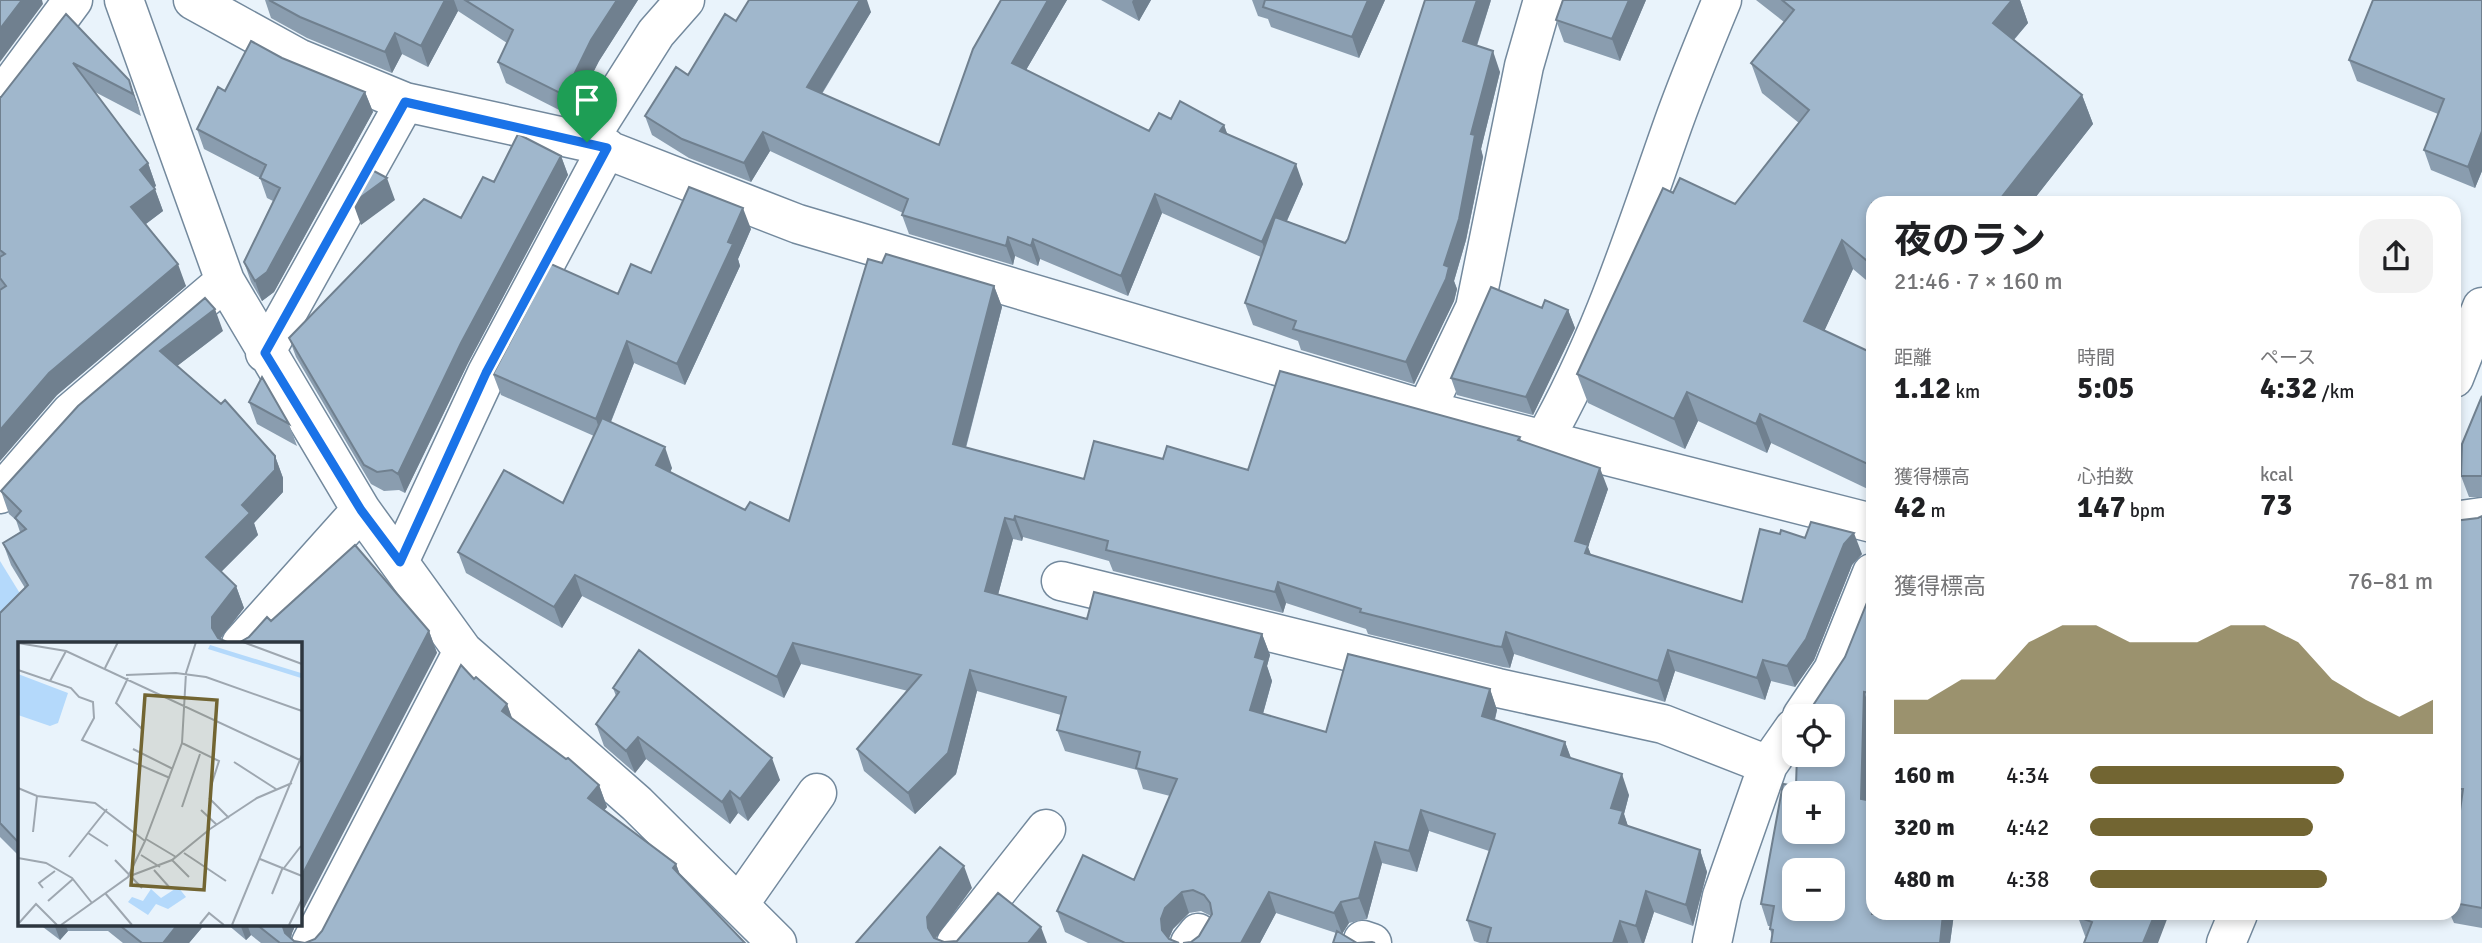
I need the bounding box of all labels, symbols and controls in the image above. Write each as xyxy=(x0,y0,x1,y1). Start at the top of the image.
pin xyxy=(557,70,617,142)
icon: arrive xyxy=(568,81,606,119)
text: 夜のラン xyxy=(1894,217,2046,264)
button: share xyxy=(2359,219,2433,293)
text: 21:46 · 7 × 160 m xyxy=(1894,267,2063,296)
text: 距離 xyxy=(1894,346,1932,370)
text: 時間 xyxy=(2077,346,2115,370)
text: ペース xyxy=(2260,346,2316,370)
text: 1.12 xyxy=(1894,370,1951,407)
text: 5:05 xyxy=(2077,370,2134,407)
text: 4:32 xyxy=(2260,370,2317,407)
text: km xyxy=(1951,380,1980,404)
text: /km xyxy=(2317,380,2354,404)
text: kcal xyxy=(2260,463,2293,487)
text: 獲得標高 xyxy=(1894,465,1970,489)
text: 心拍数 xyxy=(2077,465,2134,489)
text: 73 xyxy=(2260,487,2292,524)
text: 42 xyxy=(1894,489,1926,526)
text: 147 xyxy=(2077,489,2126,526)
text: m xyxy=(1926,499,1946,523)
text: bpm xyxy=(2126,499,2165,523)
text: 76–81 m xyxy=(2348,567,2433,596)
text: 獲得標高 xyxy=(1894,572,1986,601)
inset map xyxy=(18,642,301,926)
map controls xyxy=(1782,704,1845,921)
button: locate xyxy=(1782,704,1845,767)
text: 160 m xyxy=(1894,761,1955,790)
text: 4:34 xyxy=(2006,761,2049,790)
button: + xyxy=(1782,781,1845,844)
text: 320 m xyxy=(1894,813,1955,842)
text: 4:42 xyxy=(2006,813,2049,842)
button: − xyxy=(1782,858,1845,921)
text: 480 m xyxy=(1894,865,1955,894)
text: 4:38 xyxy=(2006,865,2049,894)

